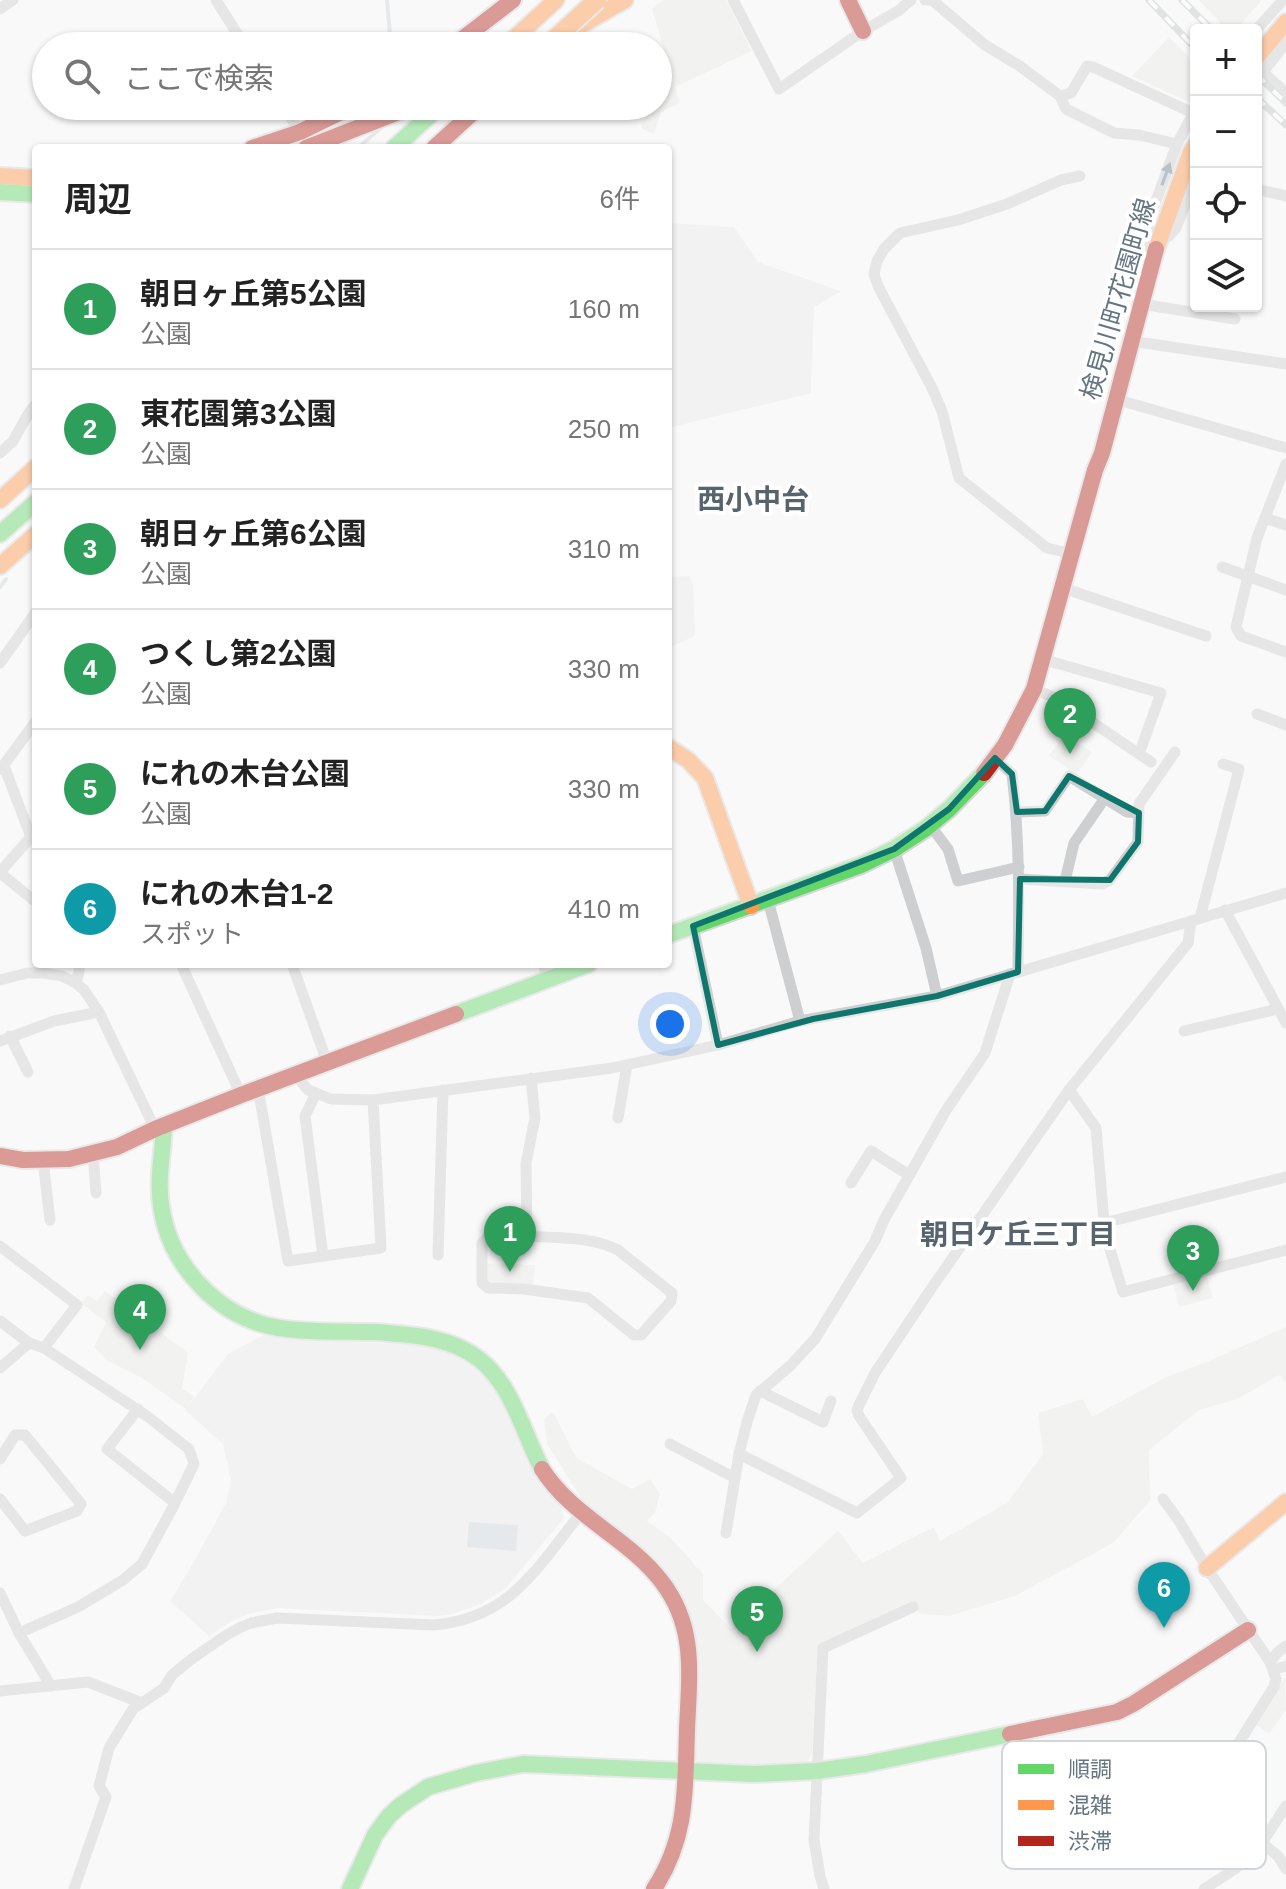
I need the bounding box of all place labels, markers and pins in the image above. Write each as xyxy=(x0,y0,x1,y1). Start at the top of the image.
pin: 2 xyxy=(1044,688,1096,754)
pin: 1 xyxy=(484,1206,536,1272)
pin: 3 xyxy=(1167,1225,1219,1291)
pin: 4 xyxy=(114,1284,166,1350)
pin: 6 xyxy=(1138,1562,1190,1628)
pin: 5 xyxy=(731,1586,783,1652)

